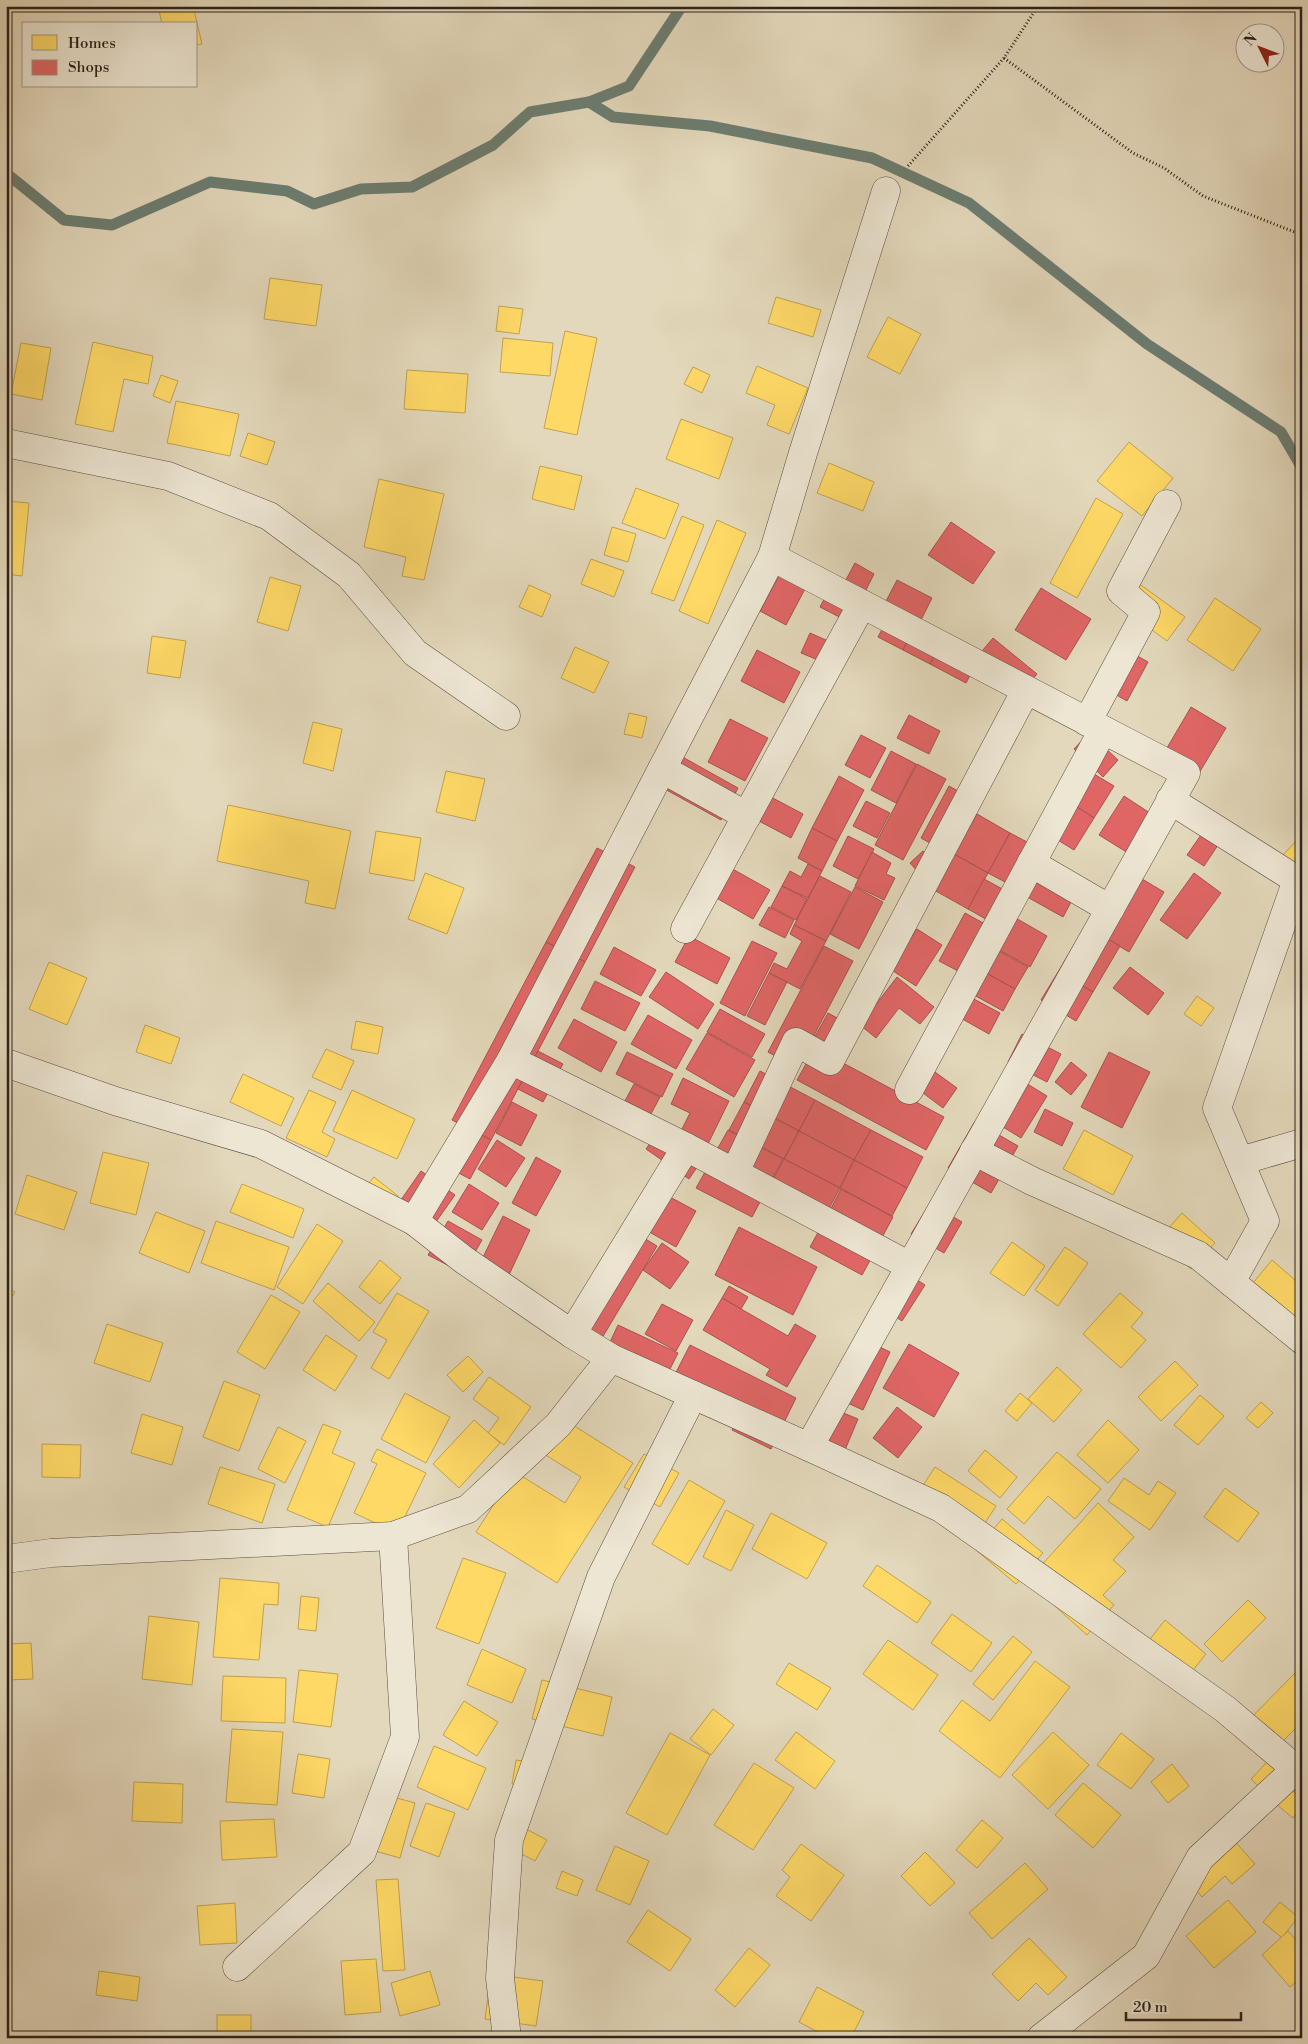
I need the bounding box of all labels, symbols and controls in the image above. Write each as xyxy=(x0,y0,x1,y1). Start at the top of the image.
legend xyxy=(22,22,198,88)
north arrow xyxy=(1236,22,1286,72)
text: N xyxy=(1241,30,1261,50)
text: Homes xyxy=(68,34,116,53)
text: Shops xyxy=(68,58,109,77)
scale bar xyxy=(1126,1989,1240,2021)
text: 20 m xyxy=(1133,1998,1168,2017)

